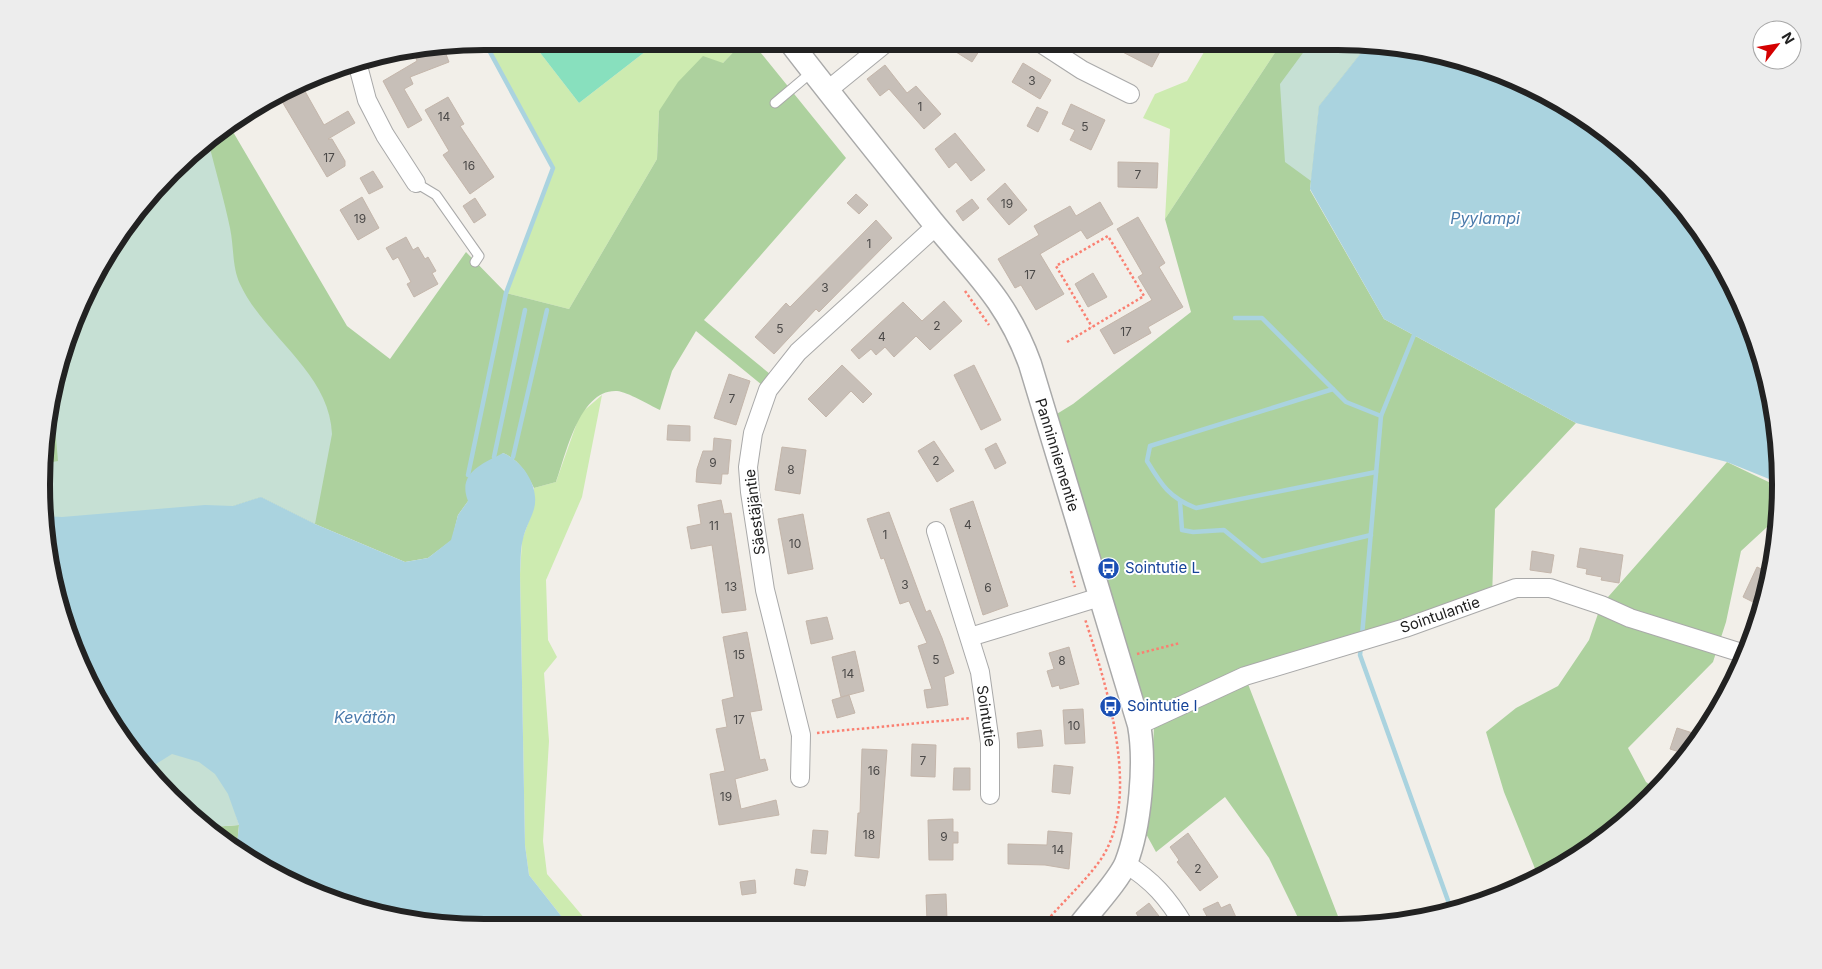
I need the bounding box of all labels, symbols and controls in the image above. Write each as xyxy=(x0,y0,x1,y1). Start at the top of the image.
north arrow xyxy=(1752,20,1802,70)
text: N xyxy=(1779,29,1799,47)
house number: 3 xyxy=(1028,73,1036,88)
house number: 1 xyxy=(918,99,922,114)
house number: 14 xyxy=(438,109,451,124)
house number: 5 xyxy=(1081,119,1089,134)
house number: 17 xyxy=(323,150,335,165)
house number: 16 xyxy=(463,158,475,173)
house number: 7 xyxy=(1135,167,1142,182)
house number: 19 xyxy=(1001,196,1013,211)
water label: Pyylampi xyxy=(1450,208,1521,228)
house number: 19 xyxy=(354,211,366,226)
house number: 1 xyxy=(867,236,871,251)
house number: 17 xyxy=(1024,267,1036,282)
house number: 3 xyxy=(821,280,829,295)
house number: 2 xyxy=(933,318,941,333)
house number: 5 xyxy=(776,321,784,336)
house number: 17 xyxy=(1120,324,1132,339)
house number: 4 xyxy=(878,329,886,344)
house number: 7 xyxy=(729,391,736,406)
street label: Panninniementie xyxy=(1031,396,1084,514)
house number: 2 xyxy=(932,453,940,468)
house number: 9 xyxy=(709,455,717,470)
house number: 8 xyxy=(787,462,795,477)
street label: Säestäjäntie xyxy=(740,468,769,556)
house number: 4 xyxy=(964,517,972,532)
house number: 11 xyxy=(709,518,719,533)
house number: 1 xyxy=(883,527,887,542)
house number: 10 xyxy=(789,536,801,551)
bus stop icon: Sointutie L xyxy=(1097,556,1121,580)
place label: Sointutie L xyxy=(1125,558,1200,577)
house number: 3 xyxy=(901,577,909,592)
house number: 13 xyxy=(725,579,737,594)
house number: 6 xyxy=(984,580,992,595)
street label: Sointulantie xyxy=(1397,592,1482,637)
house number: 15 xyxy=(733,647,745,662)
house number: 5 xyxy=(932,652,940,667)
house number: 8 xyxy=(1058,653,1066,668)
house number: 14 xyxy=(842,666,855,681)
street label: Sointutie xyxy=(973,684,1000,748)
bus stop icon: Sointutie I xyxy=(1099,694,1123,718)
place label: Sointutie I xyxy=(1127,696,1197,715)
water label: Kevätön xyxy=(334,707,396,727)
house number: 17 xyxy=(733,712,745,727)
house number: 10 xyxy=(1068,718,1080,733)
house number: 7 xyxy=(920,753,927,768)
house number: 16 xyxy=(868,763,880,778)
house number: 19 xyxy=(720,789,732,804)
house number: 18 xyxy=(863,827,875,842)
house number: 9 xyxy=(940,829,948,844)
house number: 14 xyxy=(1052,842,1065,857)
house number: 2 xyxy=(1194,861,1202,876)

